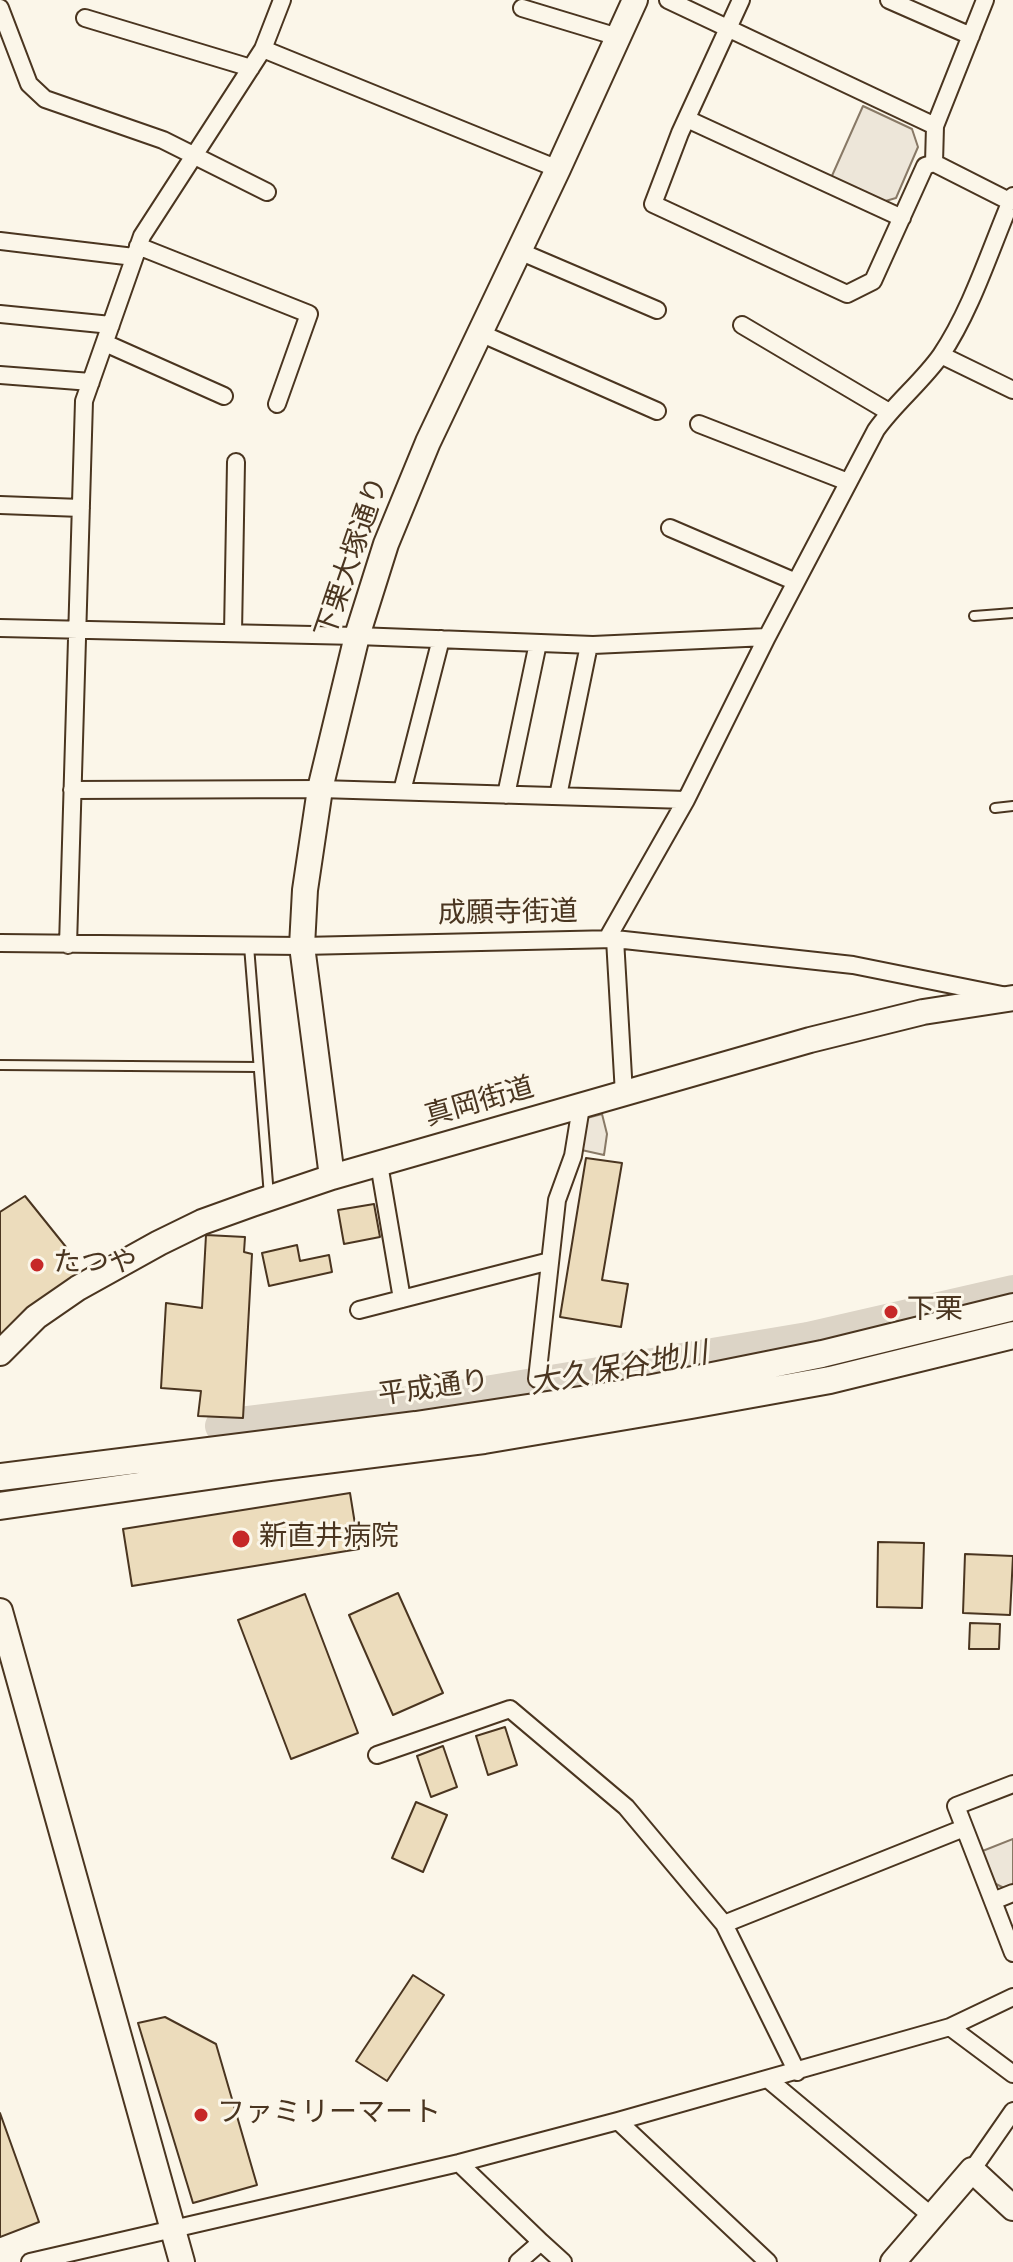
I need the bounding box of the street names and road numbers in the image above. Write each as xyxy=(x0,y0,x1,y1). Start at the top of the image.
street label: 下栗大塚通り xyxy=(311,473,397,643)
street label: 成願寺街道 xyxy=(438,897,578,933)
street label: 真岡街道 xyxy=(422,1072,538,1136)
street label: 平成通り xyxy=(376,1366,492,1414)

